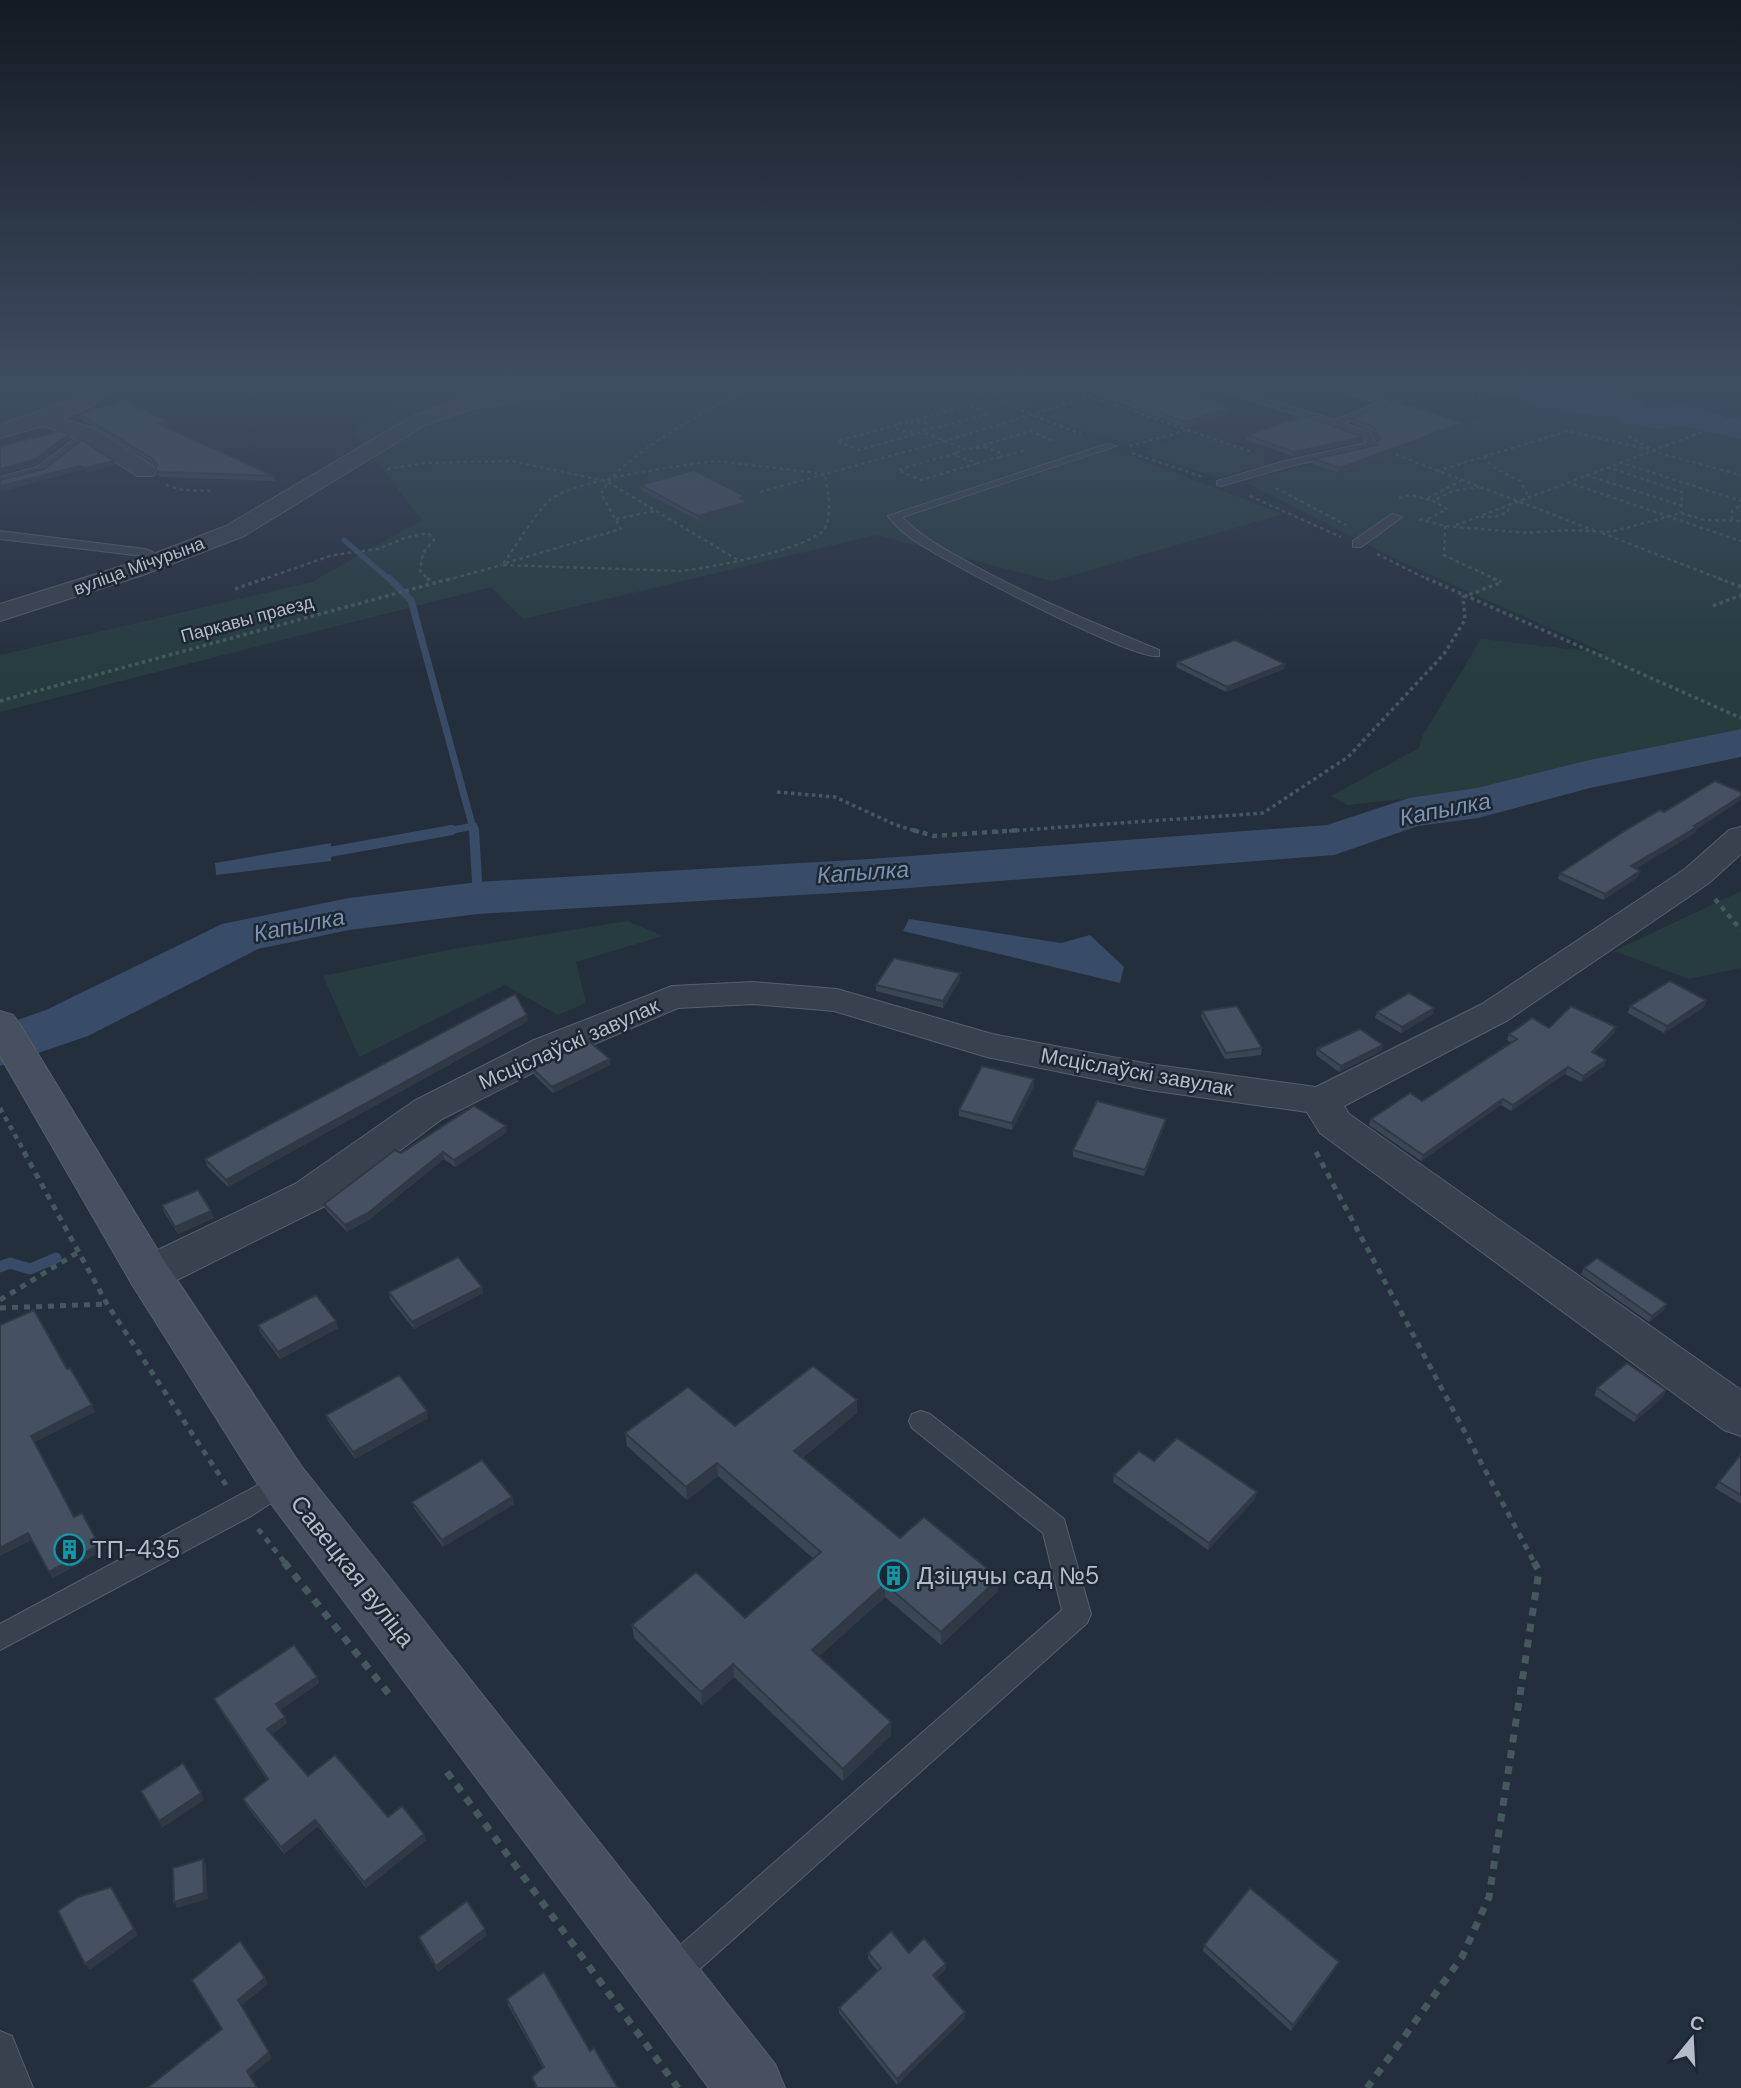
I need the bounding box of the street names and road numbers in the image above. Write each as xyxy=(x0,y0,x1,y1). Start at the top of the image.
street label: вуліца Мічурына xyxy=(70,531,209,601)
street label: Паркавы праезд xyxy=(178,590,316,648)
street label: Мсціслаўскі завулак xyxy=(474,991,664,1096)
street label: Мсціслаўскі завулак xyxy=(1039,1041,1236,1103)
street label: Савецкая вуліца xyxy=(284,1489,422,1654)

